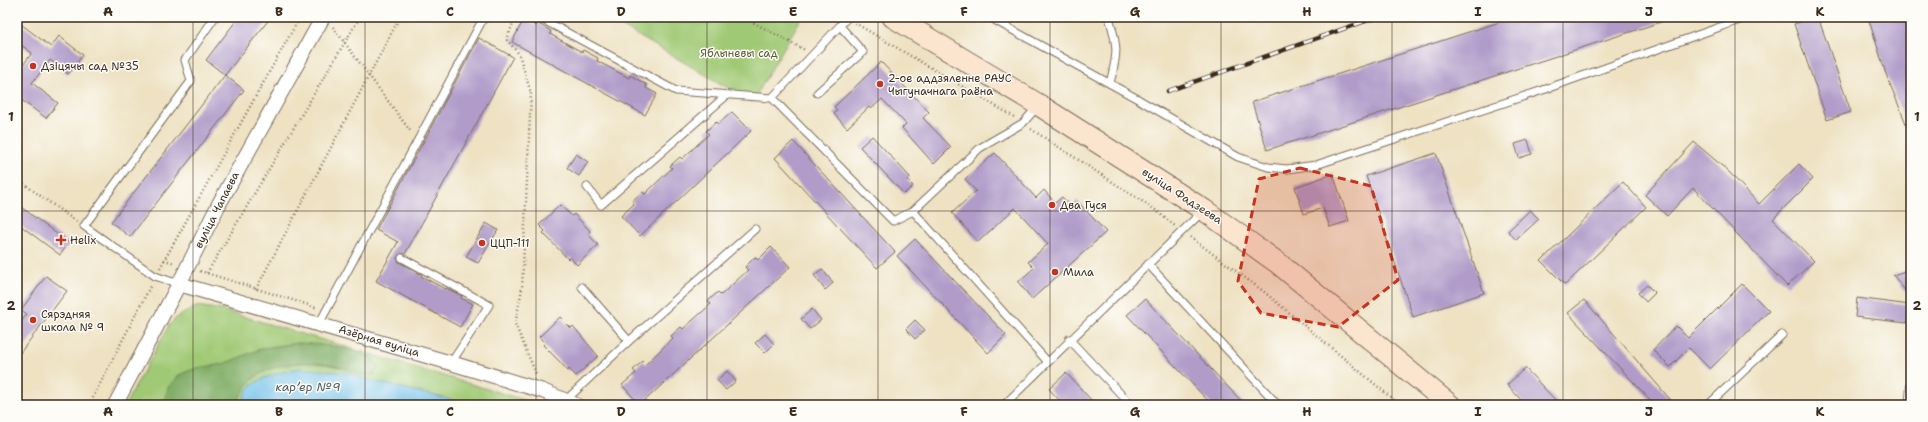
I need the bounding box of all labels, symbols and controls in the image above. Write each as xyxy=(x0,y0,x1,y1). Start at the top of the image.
text: A xyxy=(103,3,113,20)
text: B xyxy=(275,3,283,20)
text: C xyxy=(446,3,454,20)
text: D xyxy=(616,3,626,20)
text: E xyxy=(789,3,798,20)
text: F xyxy=(960,3,968,20)
text: G xyxy=(1130,3,1141,20)
text: H xyxy=(1302,3,1312,20)
text: I xyxy=(1474,3,1482,20)
text: J xyxy=(1645,3,1653,20)
text: K xyxy=(1816,3,1825,20)
park label: Яблыневы сад xyxy=(700,46,778,61)
place label: Дзіцячы сад №35 xyxy=(41,59,139,74)
marker: Дзіцячы сад №35 xyxy=(28,61,38,71)
place label: 2-ое аддзяленне РАУС Чыгуначнага раёна xyxy=(888,71,1012,99)
marker: 2-ое аддзяленне РАУС Чыгуначнага раёна xyxy=(875,79,885,89)
text: 1 xyxy=(8,108,14,125)
text: 1 xyxy=(1914,108,1920,125)
street label: вуліца Фадзеева xyxy=(1139,164,1225,228)
street label: вуліца Чапаева xyxy=(191,169,243,251)
place label: Два Гуся xyxy=(1060,198,1107,213)
marker: Два Гуся xyxy=(1047,200,1057,210)
place label: Helix xyxy=(70,233,96,248)
marker: Helix xyxy=(55,234,67,246)
place label: ЦЦП-111 xyxy=(490,236,530,251)
marker: ЦЦП-111 xyxy=(477,238,487,248)
place label: Мила xyxy=(1063,265,1094,280)
marker: Мила xyxy=(1050,267,1060,277)
text: 2 xyxy=(6,297,16,314)
text: 2 xyxy=(1912,297,1922,314)
place label: Сярэдняя школа № 9 xyxy=(41,307,104,335)
marker: Сярэдняя школа № 9 xyxy=(28,315,38,325)
street label: Азёрная вуліца xyxy=(337,322,421,360)
water label: карʼер №9 xyxy=(276,379,340,395)
text: A xyxy=(103,403,113,420)
text: B xyxy=(275,403,283,420)
text: C xyxy=(446,403,454,420)
text: D xyxy=(616,403,626,420)
text: E xyxy=(789,403,798,420)
text: F xyxy=(960,403,968,420)
text: G xyxy=(1130,403,1141,420)
text: H xyxy=(1302,403,1312,420)
text: I xyxy=(1474,403,1482,420)
text: J xyxy=(1645,403,1653,420)
text: K xyxy=(1816,403,1825,420)

